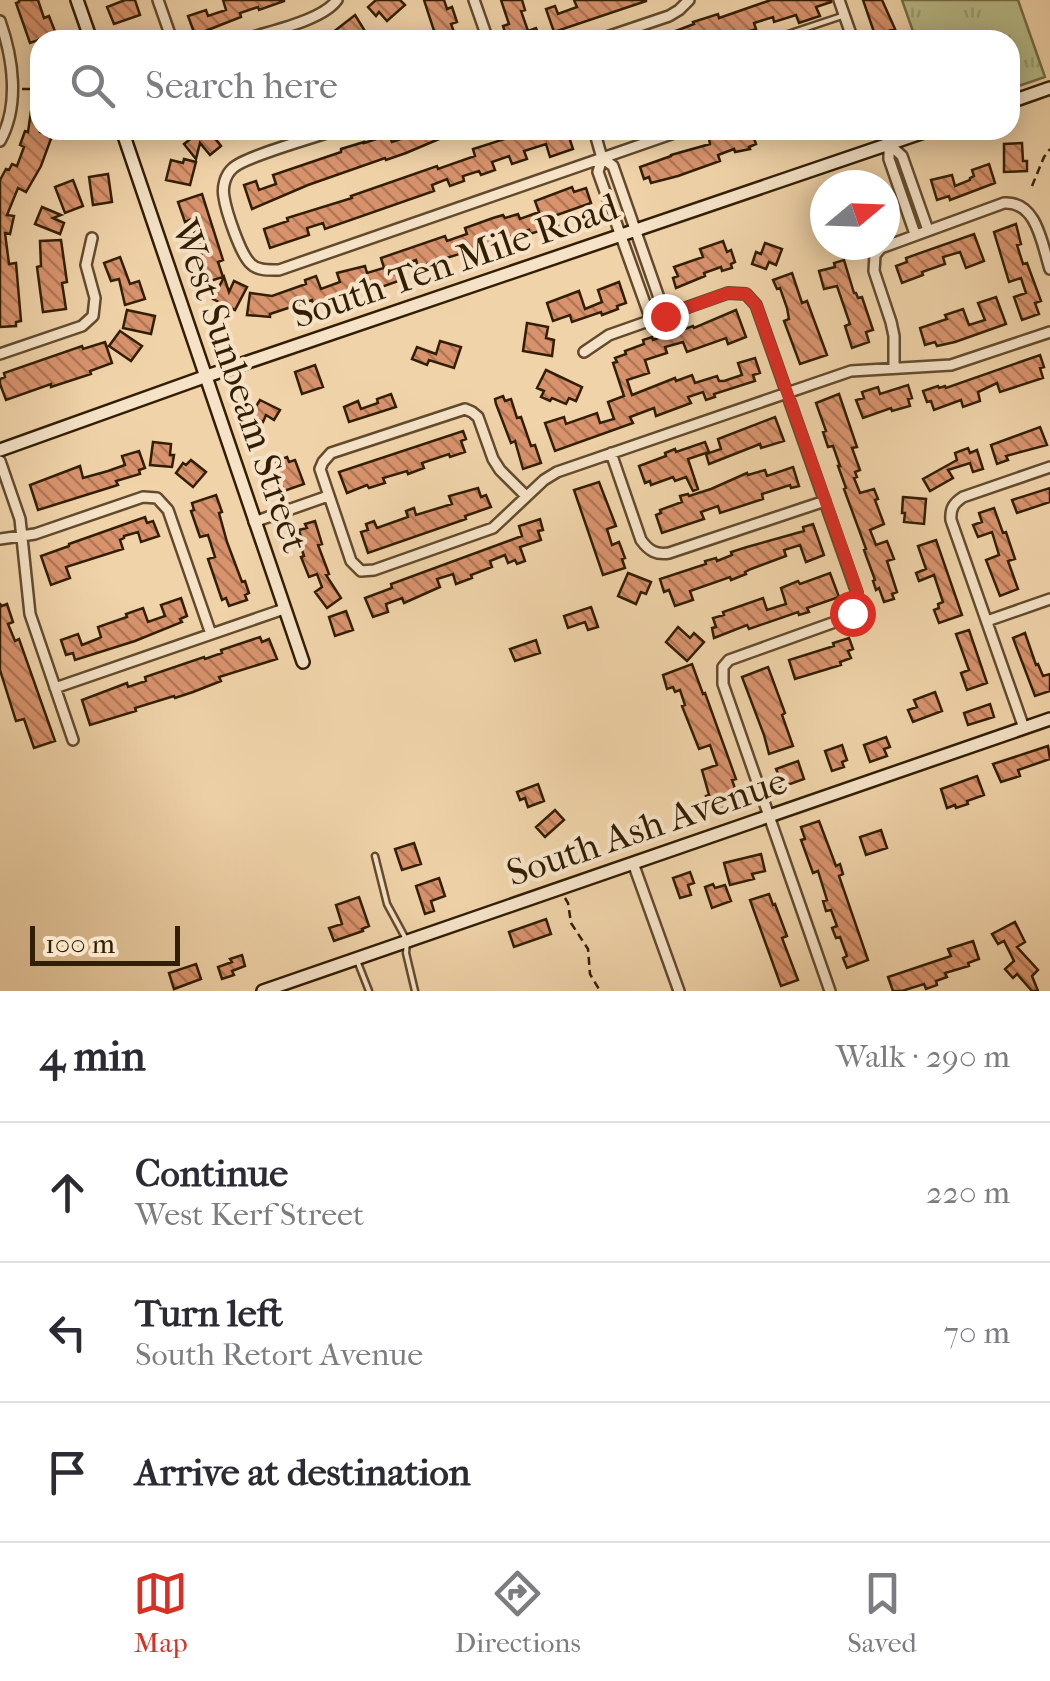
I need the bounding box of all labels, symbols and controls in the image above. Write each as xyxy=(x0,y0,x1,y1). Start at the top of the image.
search box xyxy=(30,30,1020,140)
icon: search xyxy=(65,58,120,113)
text: Search here xyxy=(145,63,338,108)
north arrow xyxy=(810,170,900,260)
street label: South Ten Mile Road xyxy=(286,184,624,338)
street label: West Sunbeam Street xyxy=(162,213,318,558)
route end xyxy=(643,294,689,340)
route start xyxy=(830,591,876,637)
street label: South Ash Avenue xyxy=(501,758,793,896)
scale bar xyxy=(30,921,180,966)
text: 100 m xyxy=(45,927,115,960)
text: 4 min xyxy=(40,1032,146,1081)
text: Walk · 290 m xyxy=(836,1038,1010,1075)
text: Continue xyxy=(135,1151,288,1196)
icon: ahead xyxy=(40,1165,95,1220)
text: 220 m xyxy=(926,1174,1010,1211)
text: West Kerf Street xyxy=(135,1196,364,1233)
text: Turn left xyxy=(135,1291,283,1336)
icon: left xyxy=(40,1305,95,1360)
text: 70 m xyxy=(944,1314,1010,1351)
text: South Retort Avenue xyxy=(135,1336,423,1373)
icon: arrive xyxy=(40,1445,95,1500)
text: Arrive at destination xyxy=(135,1450,471,1495)
tab: Map xyxy=(133,1566,188,1659)
tab: Directions xyxy=(455,1566,581,1659)
tab: Saved xyxy=(847,1566,917,1659)

